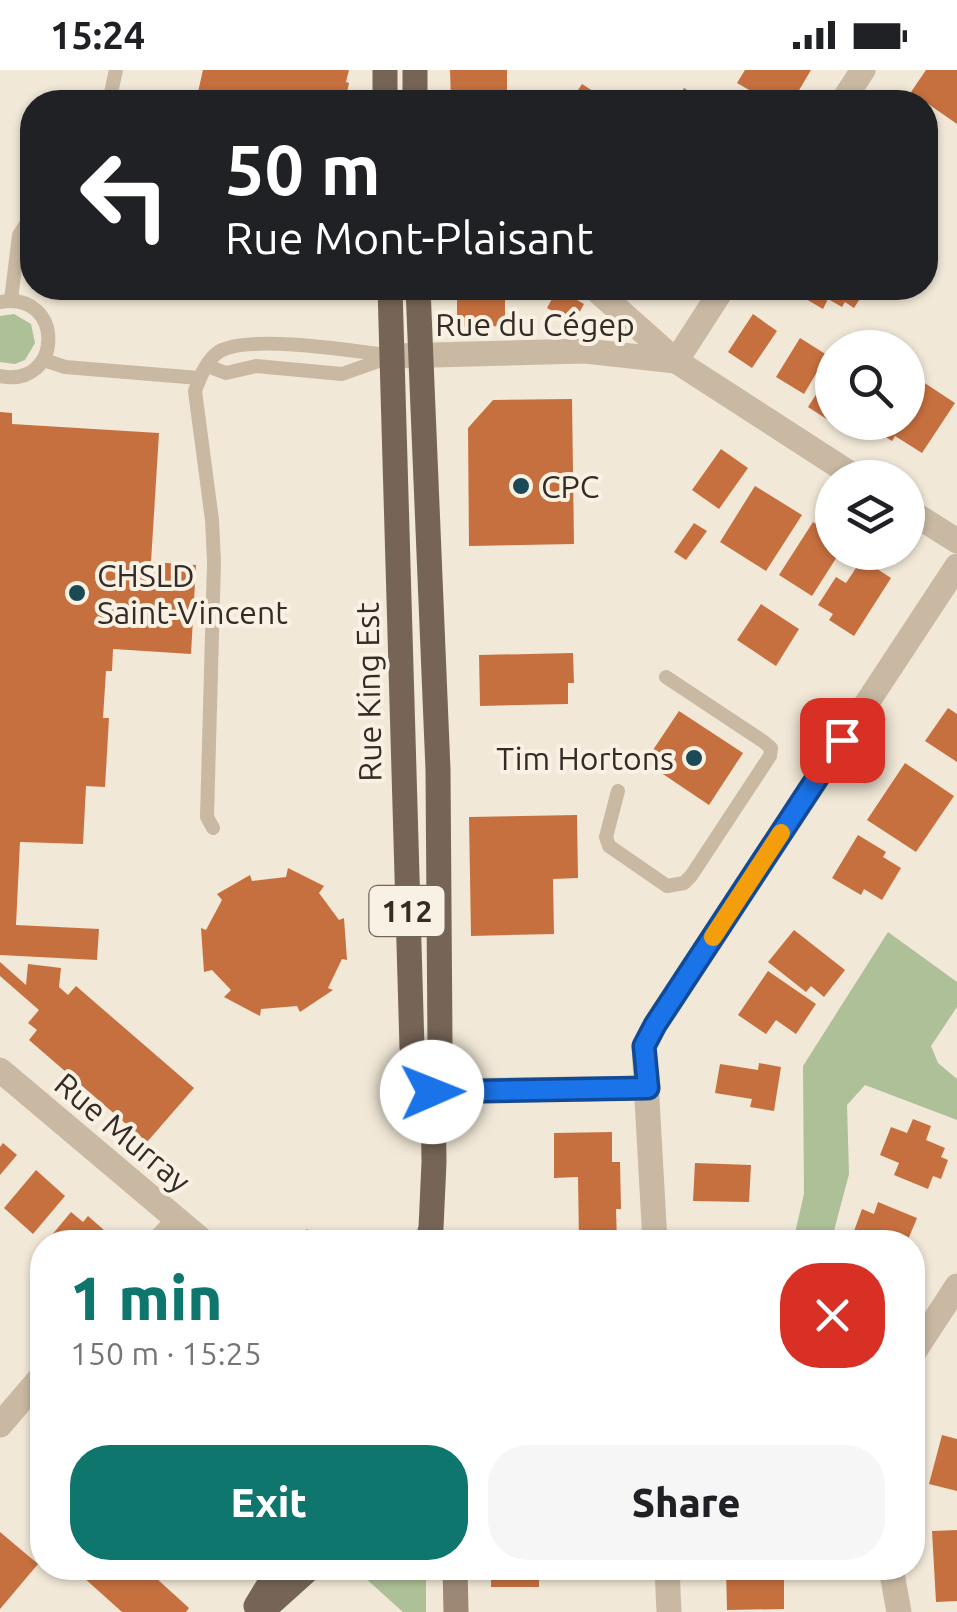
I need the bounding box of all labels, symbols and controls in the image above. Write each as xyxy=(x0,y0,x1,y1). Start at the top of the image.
text: 15:24 xyxy=(50,14,145,56)
icon: left xyxy=(60,130,190,260)
text: 50 m xyxy=(225,130,381,208)
text: Rue Mont-Plaisant xyxy=(225,212,593,263)
street label: Rue du Cégep xyxy=(435,306,635,342)
map controls xyxy=(815,330,925,570)
button: search xyxy=(815,330,925,440)
button: layers xyxy=(815,460,925,570)
place label: CPC xyxy=(541,468,599,504)
marker: CPC xyxy=(510,475,532,497)
place label: CHSLD Saint-Vincent xyxy=(97,557,288,630)
marker: CHSLD Saint-Vincent xyxy=(66,582,88,604)
street label: Rue King Est xyxy=(348,602,388,782)
pin xyxy=(800,698,885,783)
icon: arrive xyxy=(815,713,870,768)
place label: Tim Hortons xyxy=(496,740,674,776)
marker: Tim Hortons xyxy=(683,747,705,769)
road number: 112 xyxy=(370,886,444,936)
position arrow xyxy=(380,1040,484,1144)
street label: Rue Murray xyxy=(48,1065,198,1199)
button: close xyxy=(780,1263,885,1368)
text: 1 min xyxy=(70,1264,223,1331)
text: 150 m · 15:25 xyxy=(70,1335,262,1371)
button: Exit xyxy=(70,1445,468,1560)
button: Share xyxy=(488,1445,885,1560)

